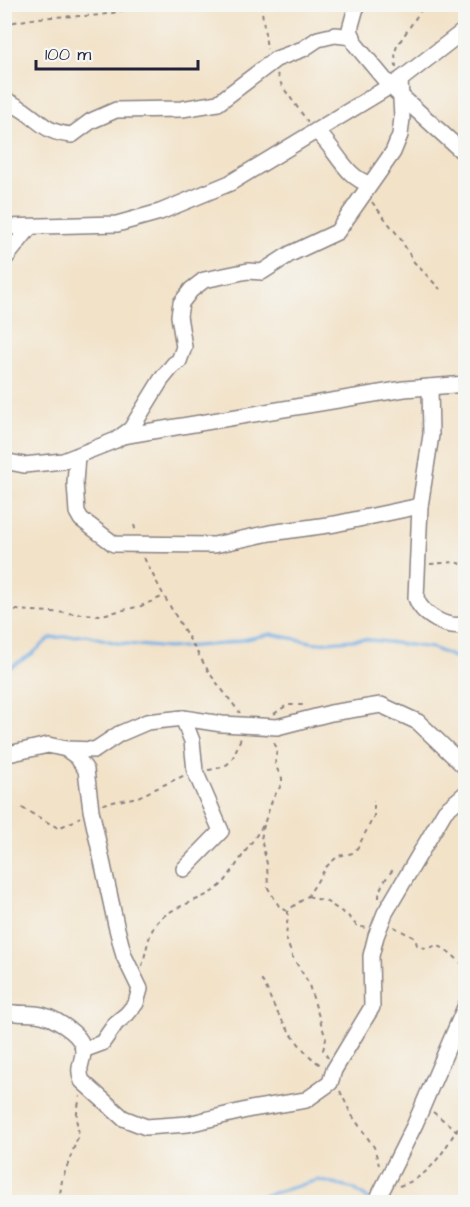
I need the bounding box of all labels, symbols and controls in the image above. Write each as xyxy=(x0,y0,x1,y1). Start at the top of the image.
scale bar xyxy=(36,33,198,71)
text: 100 m xyxy=(45,42,91,67)

